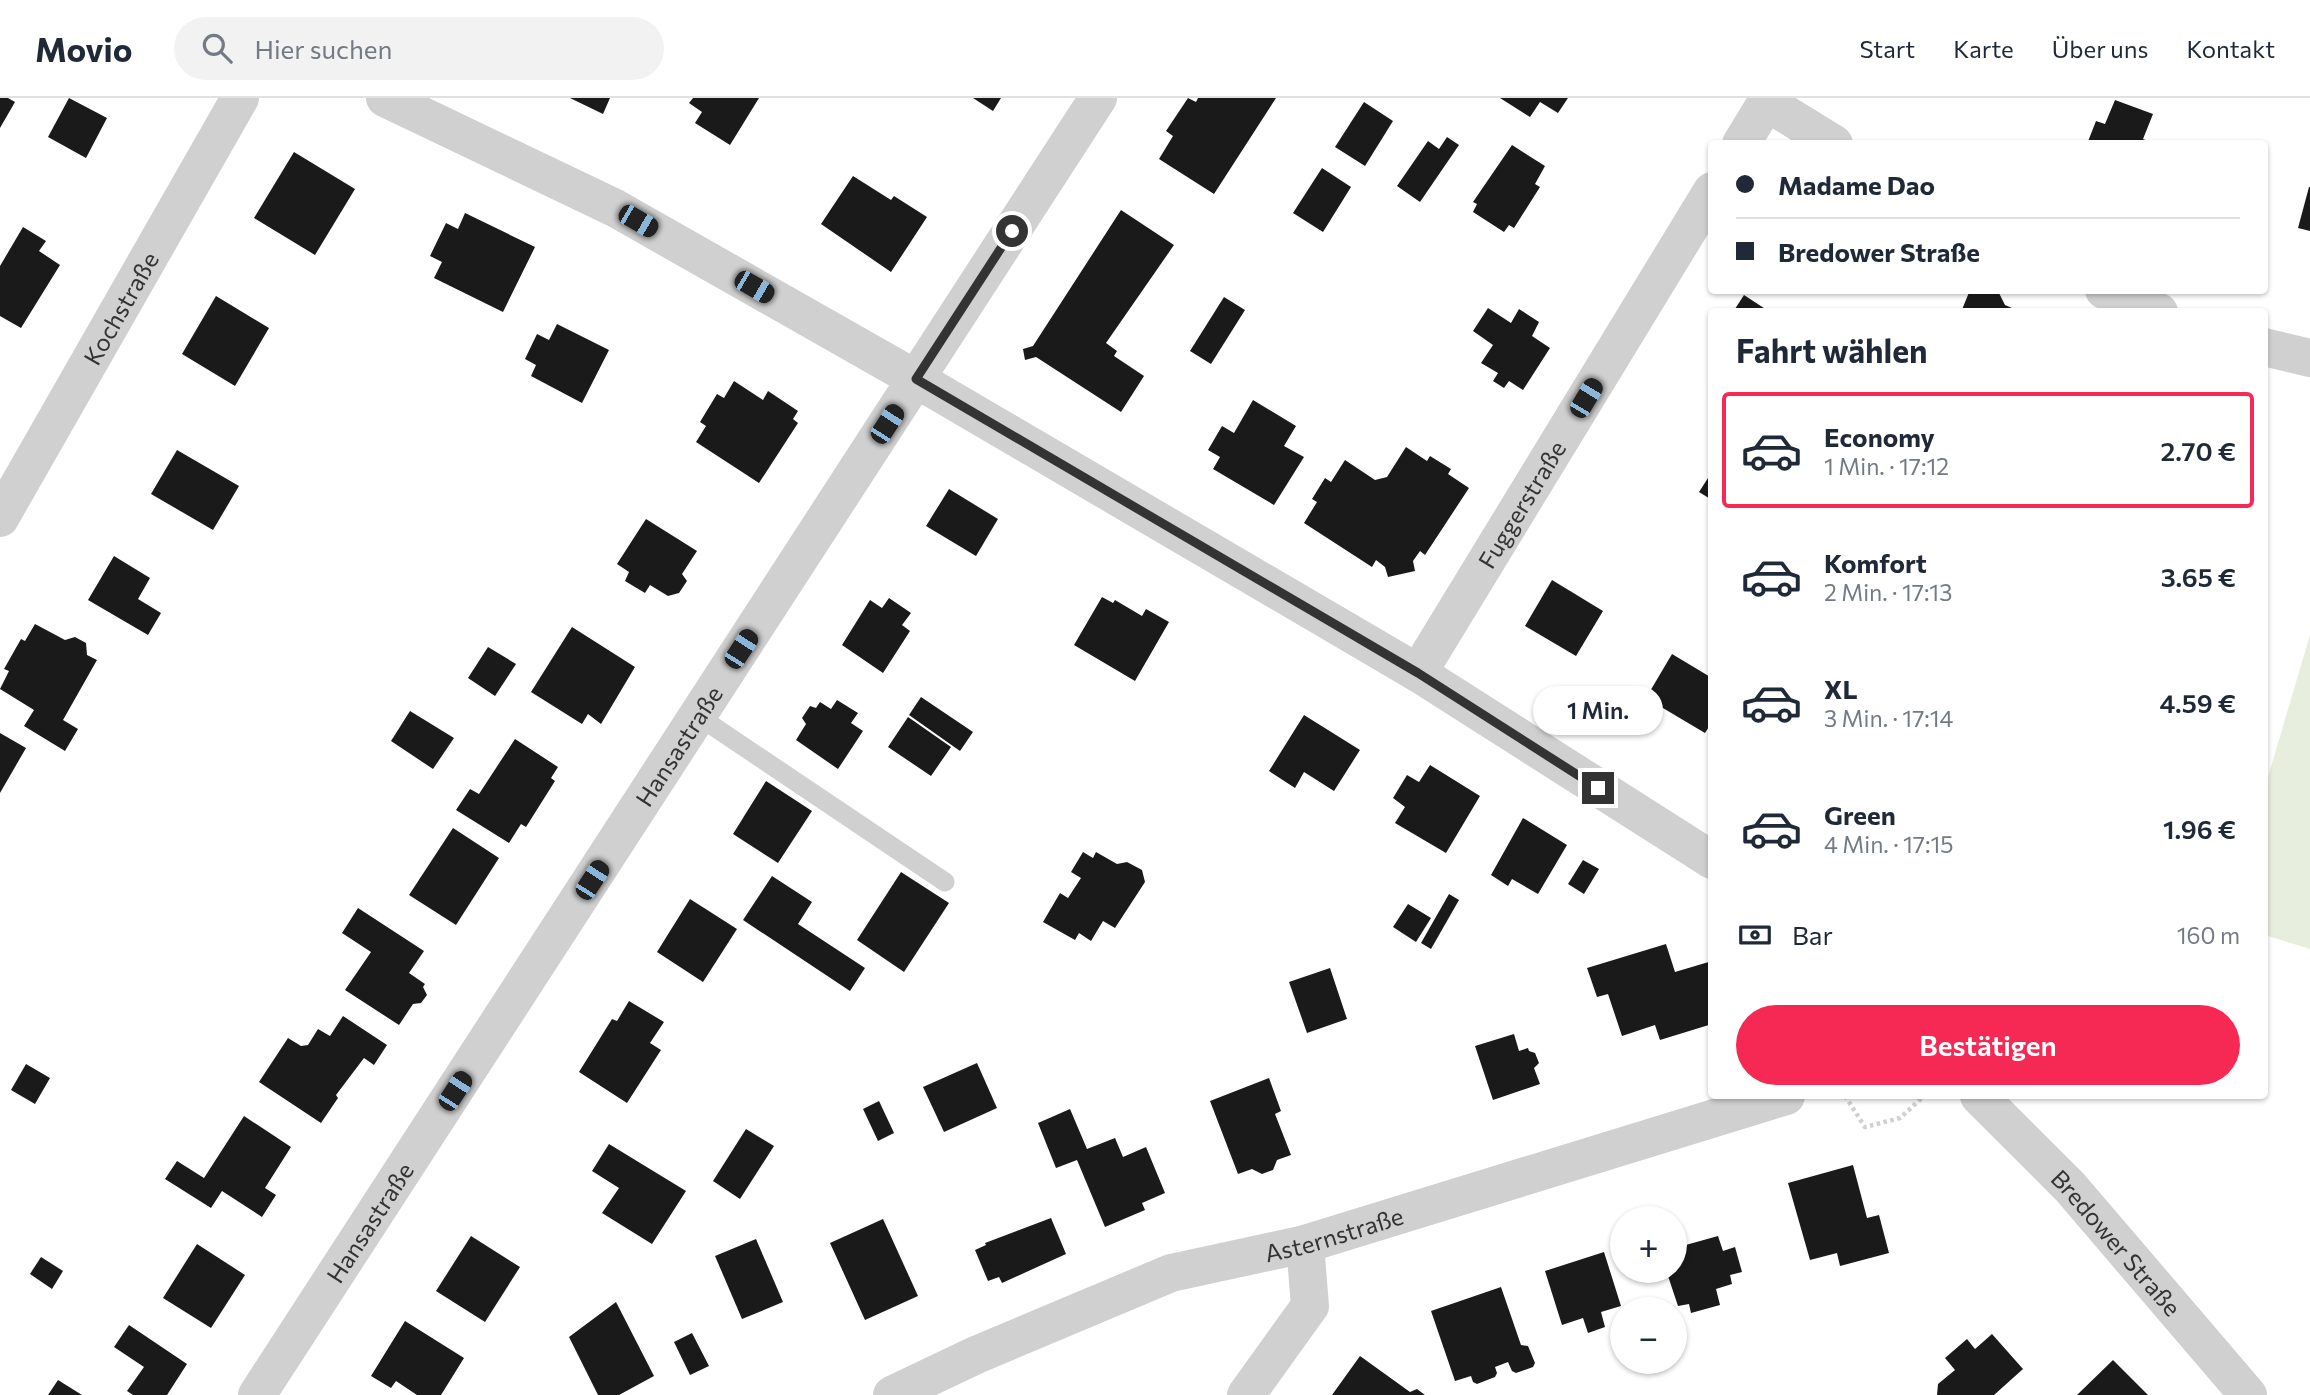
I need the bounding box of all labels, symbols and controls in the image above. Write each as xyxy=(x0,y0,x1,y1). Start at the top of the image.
search box xyxy=(174,17,664,80)
text: Movio xyxy=(35,28,132,69)
icon: search xyxy=(198,29,236,67)
text: Hier suchen xyxy=(254,33,392,64)
text: Start xyxy=(1860,34,1915,63)
text: Karte xyxy=(1953,34,2014,63)
text: Über uns xyxy=(2052,34,2148,63)
text: Kontakt xyxy=(2186,34,2275,63)
text: Madame Dao xyxy=(1778,169,1935,200)
car xyxy=(615,201,662,241)
route start xyxy=(996,215,1028,247)
text: Bredower Straße xyxy=(1778,236,1980,267)
street label: Kochstraße xyxy=(76,246,164,369)
car xyxy=(731,267,778,307)
text: Fahrt wählen xyxy=(1736,330,1928,370)
car xyxy=(1567,375,1606,421)
car xyxy=(867,401,908,447)
icon: car xyxy=(1740,419,1803,482)
text: Economy xyxy=(1824,421,1935,452)
street label: Fuggerstraße xyxy=(1471,435,1571,573)
text: 2.70 € xyxy=(2161,435,2236,466)
text: 1 Min. · 17:12 xyxy=(1824,452,1949,480)
icon: car xyxy=(1740,545,1803,608)
text: Komfort xyxy=(1824,547,1927,578)
text: 3.65 € xyxy=(2161,561,2236,592)
text: 2 Min. · 17:13 xyxy=(1824,578,1952,606)
car xyxy=(721,626,762,672)
icon: car xyxy=(1740,671,1803,734)
text: XL xyxy=(1824,673,1858,704)
street label: Hansastraße xyxy=(628,680,728,811)
callout: 1 Min. xyxy=(1533,686,1663,736)
text: 4.59 € xyxy=(2159,687,2236,718)
text: 1 Min. xyxy=(1567,696,1629,724)
text: 3 Min. · 17:14 xyxy=(1824,704,1953,732)
route end xyxy=(1582,772,1614,804)
icon: car xyxy=(1740,797,1803,860)
text: Green xyxy=(1824,799,1896,830)
text: 1.96 € xyxy=(2163,813,2236,844)
text: 4 Min. · 17:15 xyxy=(1824,830,1953,858)
car xyxy=(572,857,613,903)
icon: cash xyxy=(1736,916,1774,954)
text: Bar xyxy=(1792,919,1833,950)
text: 160 m xyxy=(2177,921,2240,949)
button: Bestätigen xyxy=(1736,1005,2240,1085)
car xyxy=(435,1068,476,1114)
street label: Hansastraße xyxy=(319,1157,419,1288)
street label: Bredower Straße xyxy=(2046,1163,2188,1321)
street label: Asternstraße xyxy=(1262,1200,1407,1267)
map controls xyxy=(1610,1206,1687,1374)
button: + xyxy=(1610,1206,1687,1283)
button: − xyxy=(1610,1297,1687,1374)

